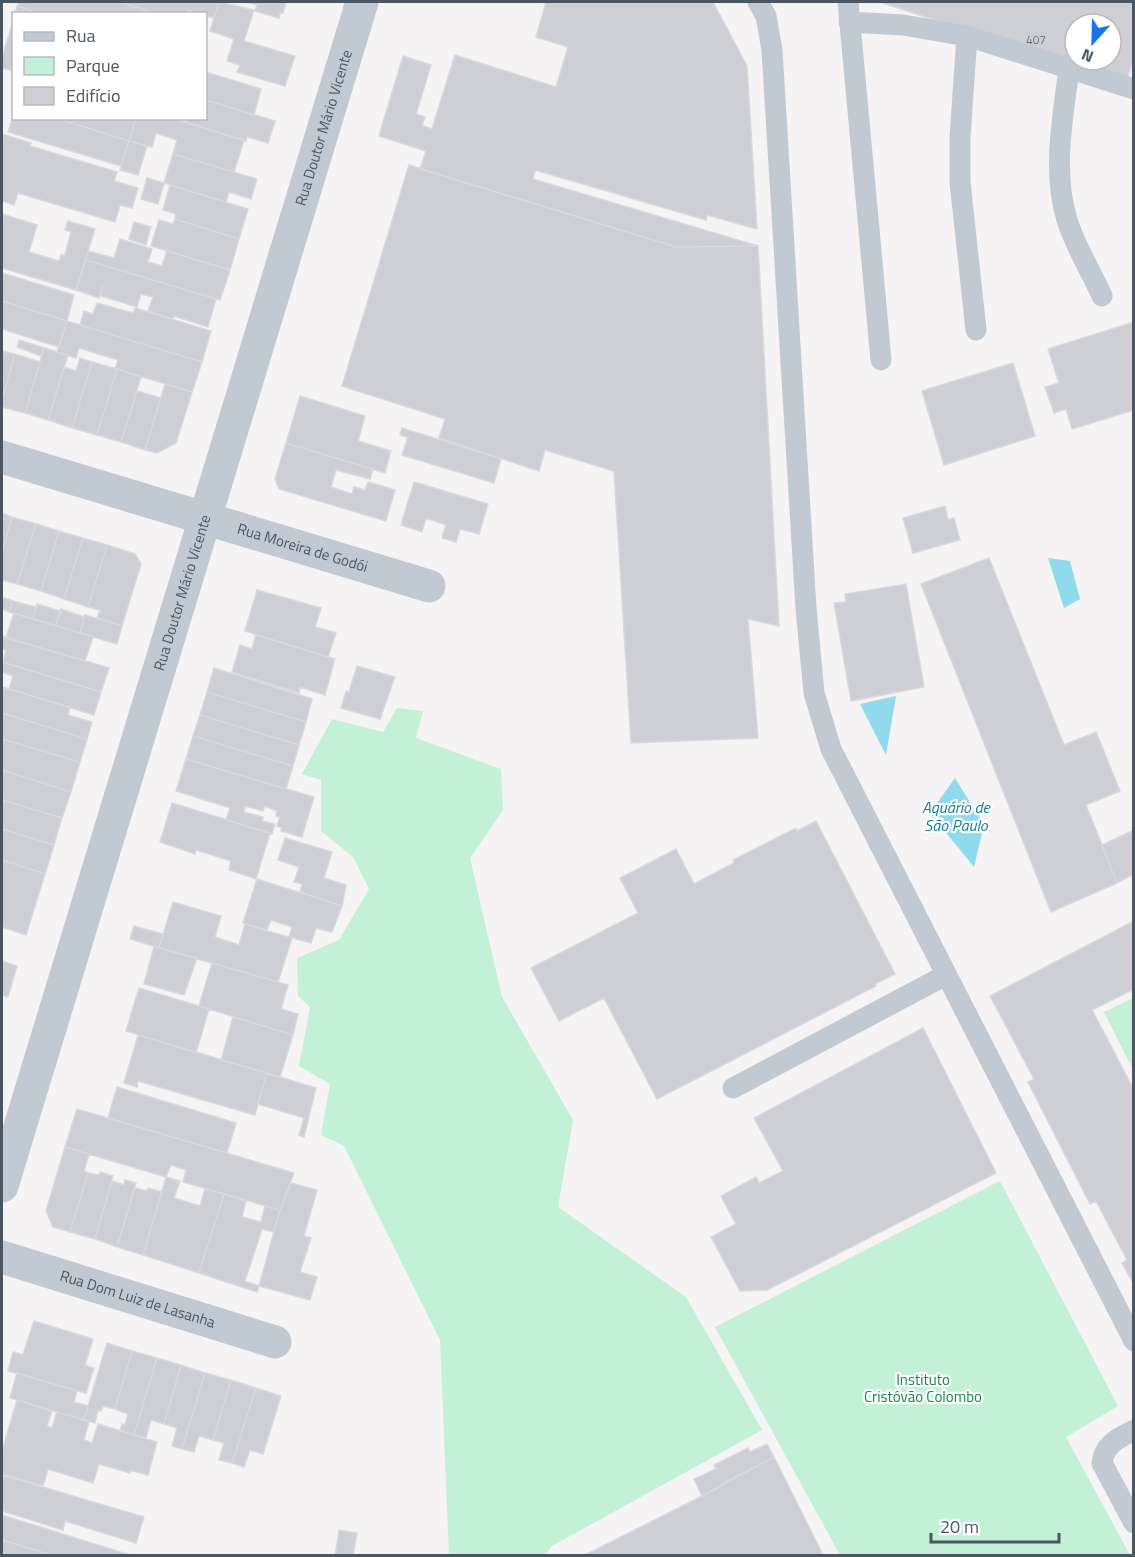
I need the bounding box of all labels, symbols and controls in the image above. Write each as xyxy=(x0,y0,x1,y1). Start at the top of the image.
legend xyxy=(12,12,207,120)
north arrow xyxy=(1063,12,1123,72)
text: Rua xyxy=(66,22,96,49)
house number: 407 xyxy=(1026,30,1046,49)
text: N xyxy=(1078,43,1097,69)
street label: Rua Doutor Mário Vicente xyxy=(289,47,358,209)
text: Parque xyxy=(66,52,120,79)
text: Edifício xyxy=(66,82,120,109)
street label: Rua Doutor Mário Vicente xyxy=(147,512,216,674)
street label: Rua Moreira de Godói xyxy=(235,517,371,578)
water label: Aquário de São Paulo xyxy=(922,795,992,837)
street label: Rua Dom Luiz de Lasanha xyxy=(57,1264,219,1334)
park label: Instituto Cristóvão Colombo xyxy=(864,1368,982,1408)
scale bar xyxy=(931,1506,1058,1544)
text: 20 m xyxy=(940,1513,979,1540)

